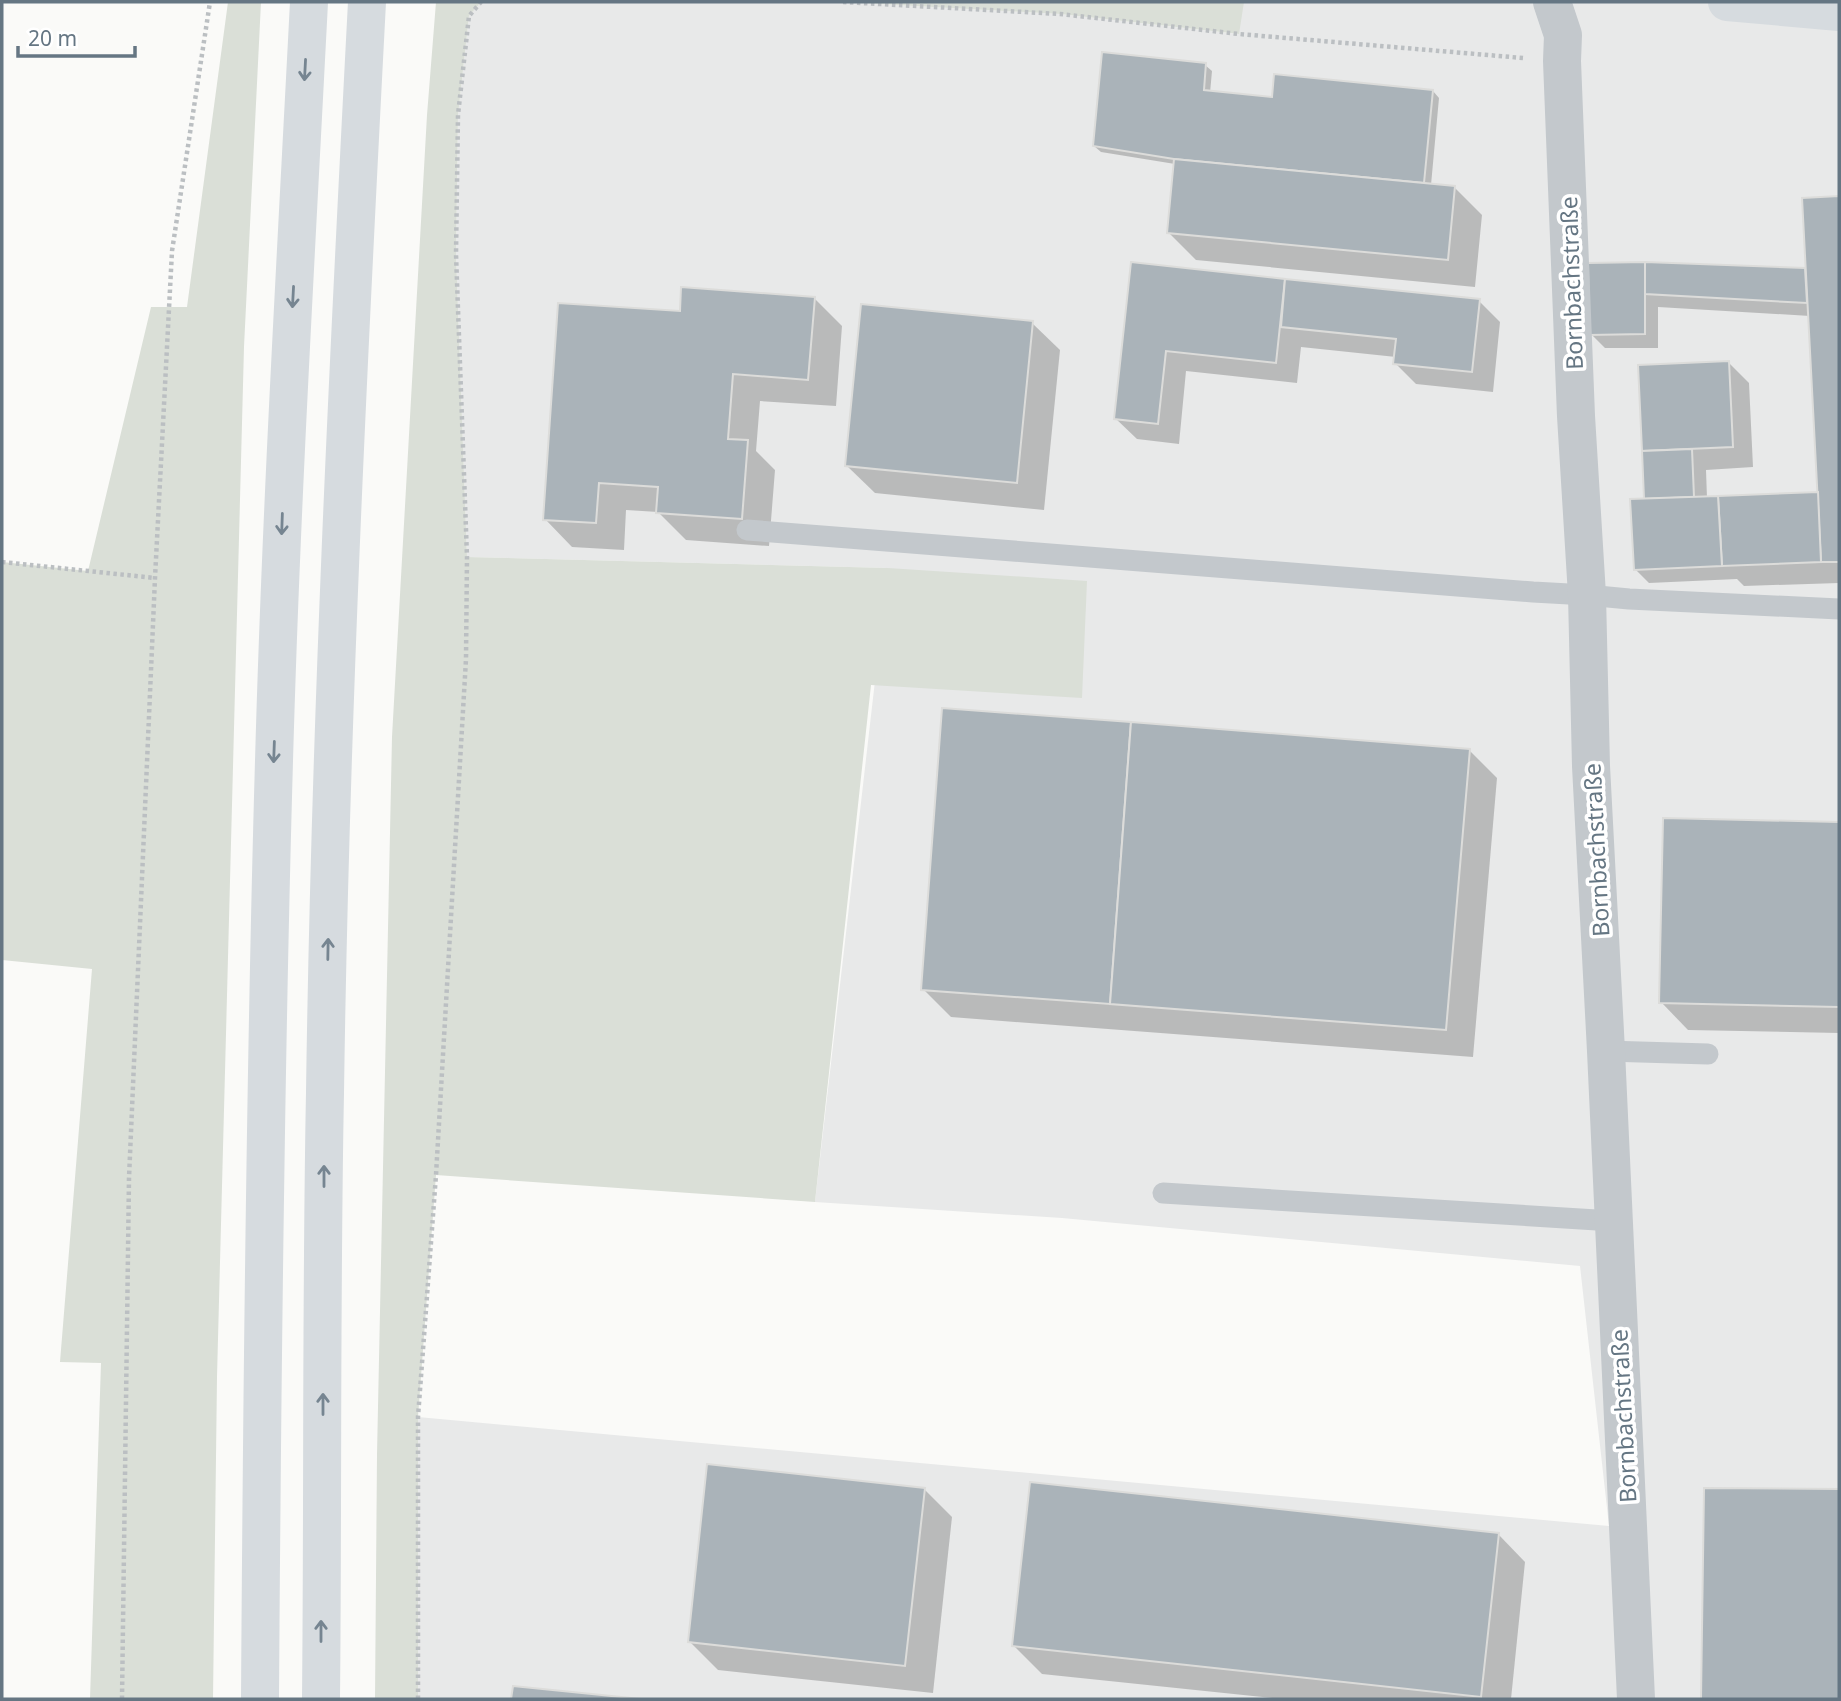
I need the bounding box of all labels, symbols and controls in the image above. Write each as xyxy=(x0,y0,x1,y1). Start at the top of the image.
scale bar xyxy=(18,14,135,58)
text: 20 m xyxy=(28,24,77,52)
one-way arrow xyxy=(299,58,312,81)
street label: Bornbachstraße xyxy=(1552,196,1590,370)
one-way arrow xyxy=(287,285,300,308)
one-way arrow xyxy=(276,513,289,536)
one-way arrow xyxy=(268,740,281,763)
street label: Bornbachstraße xyxy=(1575,762,1617,938)
one-way arrow xyxy=(321,937,335,960)
one-way arrow xyxy=(317,1165,331,1188)
street label: Bornbachstraße xyxy=(1602,1328,1644,1504)
one-way arrow xyxy=(316,1392,330,1415)
one-way arrow xyxy=(315,1620,328,1643)

